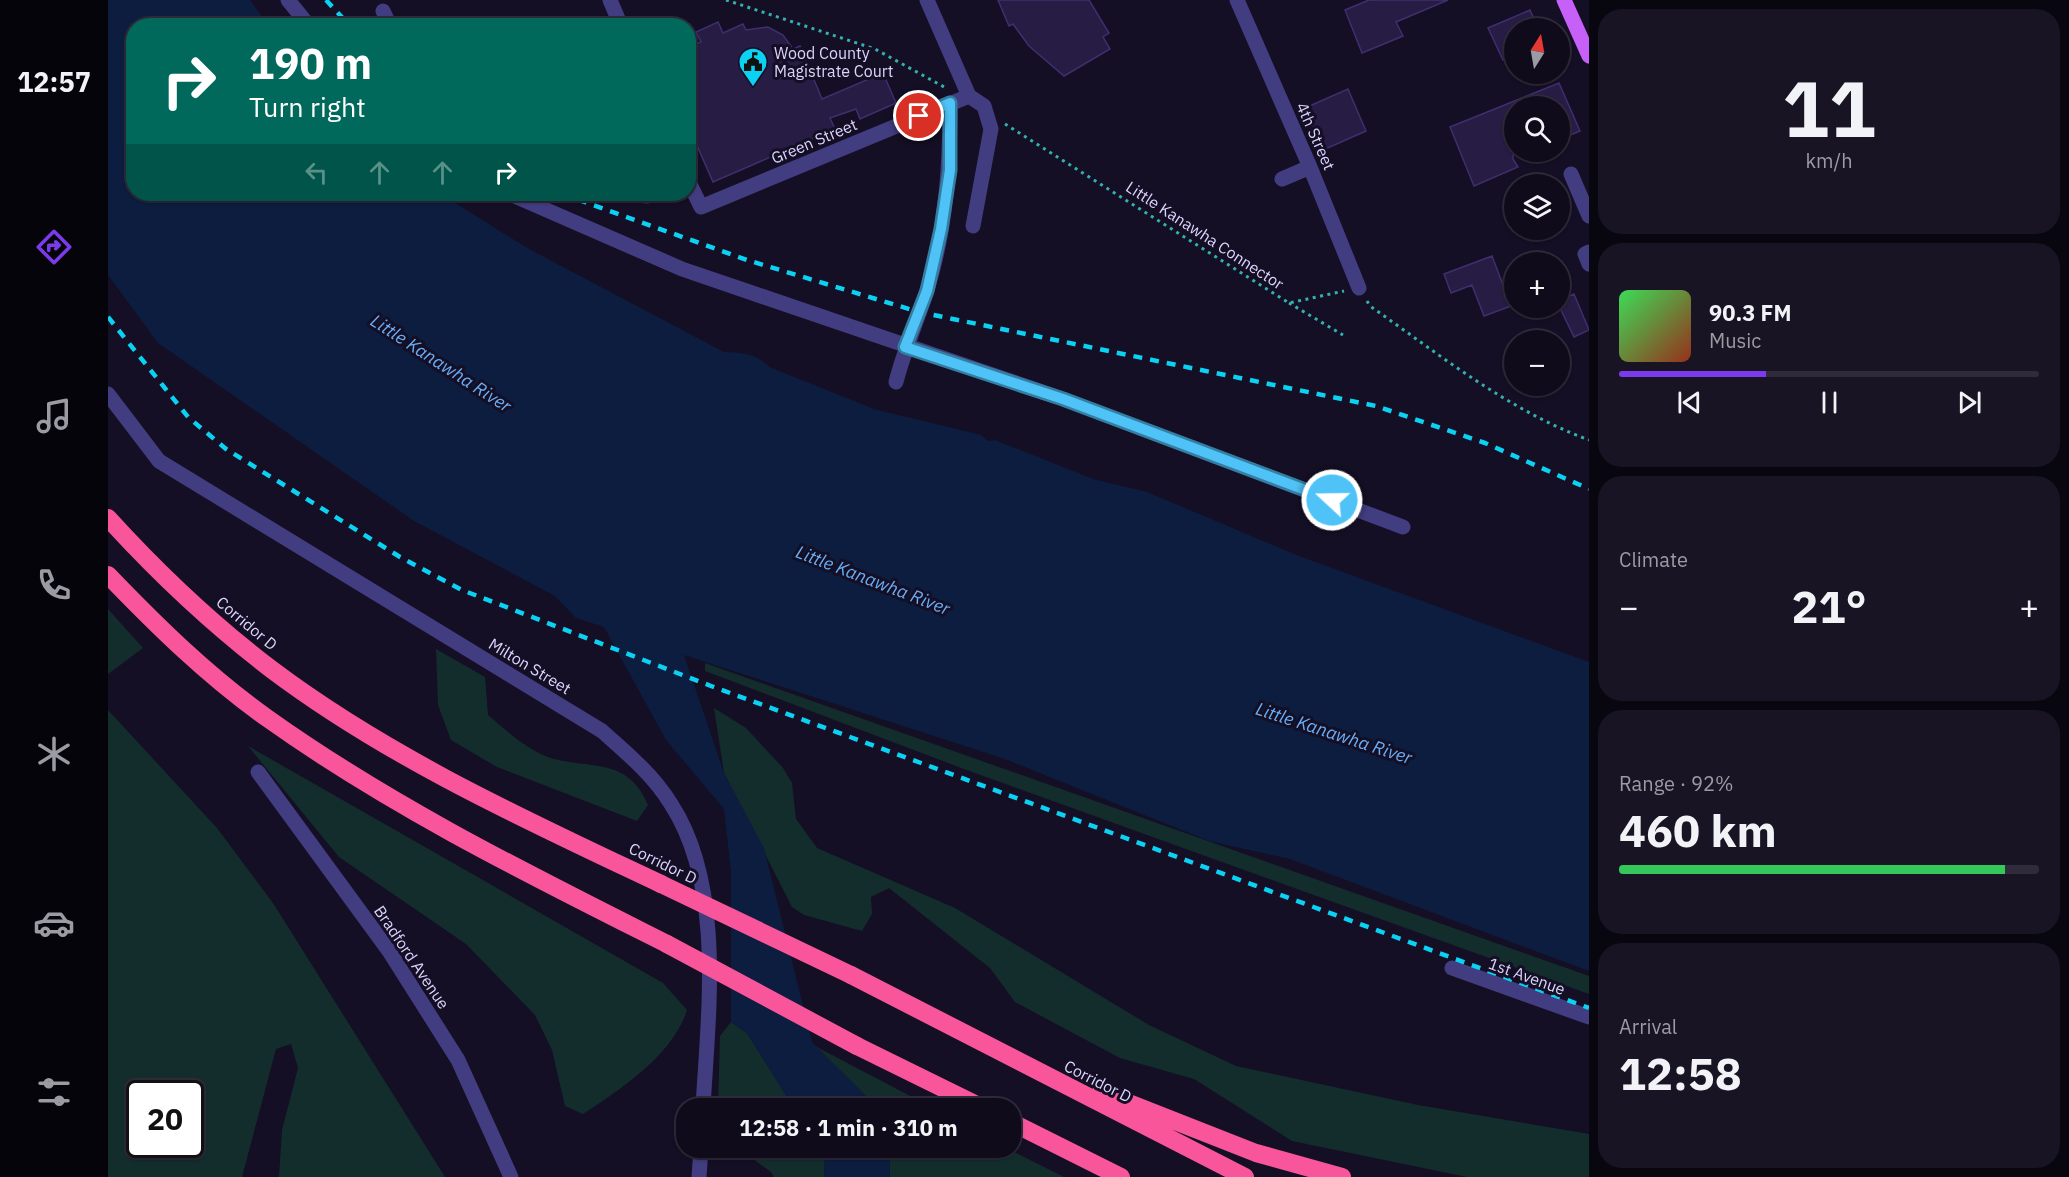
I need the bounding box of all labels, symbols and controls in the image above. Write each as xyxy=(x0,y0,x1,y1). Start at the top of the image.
north arrow xyxy=(1504,18,1570,84)
map controls xyxy=(1504,18,1570,396)
text: 190 m xyxy=(249,36,372,91)
icon: right xyxy=(150,42,228,120)
place label: Wood County Magistrate Court xyxy=(774,43,893,81)
public building icon: Wood County Magistrate Court xyxy=(737,46,769,88)
text: 11 xyxy=(1782,57,1876,158)
text: 12:57 xyxy=(17,64,91,99)
text: Turn right xyxy=(249,89,366,124)
pin xyxy=(893,90,944,141)
button: search xyxy=(1504,96,1570,162)
icon: arrive xyxy=(902,99,935,132)
street label: 4th Street xyxy=(1292,99,1340,173)
street label: Green Street xyxy=(768,114,860,168)
text: km/h xyxy=(1805,147,1853,174)
icon: left xyxy=(300,156,333,189)
icon: ahead xyxy=(363,156,396,189)
icon: ahead xyxy=(426,156,459,189)
icon: right xyxy=(489,156,522,189)
button: layers xyxy=(1504,174,1570,240)
street label: Little Kanawha Connector xyxy=(1122,176,1288,294)
icon: directions xyxy=(33,226,75,268)
button: + xyxy=(1504,252,1570,318)
text: 90.3 FM xyxy=(1709,298,1792,327)
water label: Little Kanawha River xyxy=(366,309,516,417)
text: Music xyxy=(1709,327,1761,354)
button: − xyxy=(1504,330,1570,396)
icon: previous xyxy=(1673,386,1706,419)
icon: pause xyxy=(1813,386,1846,419)
icon: next xyxy=(1953,386,1986,419)
icon: music xyxy=(33,395,75,437)
position arrow xyxy=(1300,468,1364,532)
water label: Little Kanawha River xyxy=(793,540,954,620)
text: Climate xyxy=(1619,546,1688,573)
icon: phone xyxy=(33,564,75,606)
text: 21° xyxy=(1791,577,1867,635)
text: − xyxy=(1619,585,1639,628)
text: + xyxy=(2019,585,2039,628)
street label: Corridor D xyxy=(213,592,281,654)
street label: Milton Street xyxy=(485,634,575,698)
water label: Little Kanawha River xyxy=(1253,697,1416,769)
icon: climate xyxy=(33,733,75,775)
text: Range · 92% xyxy=(1619,770,1734,797)
text: 460 km xyxy=(1619,801,1777,859)
street label: Corridor D xyxy=(626,838,700,888)
street label: Bradford Avenue xyxy=(370,901,454,1013)
icon: car xyxy=(33,902,75,944)
street label: 1st Avenue xyxy=(1486,953,1568,999)
text: Arrival xyxy=(1619,1013,1677,1040)
text: 12:58 xyxy=(1619,1044,1742,1102)
street label: Corridor D xyxy=(1061,1055,1135,1107)
icon: filters xyxy=(33,1071,75,1113)
speed limit sign: 20 xyxy=(126,1080,204,1158)
text: 12:58 · 1 min · 310 m xyxy=(739,1113,958,1142)

